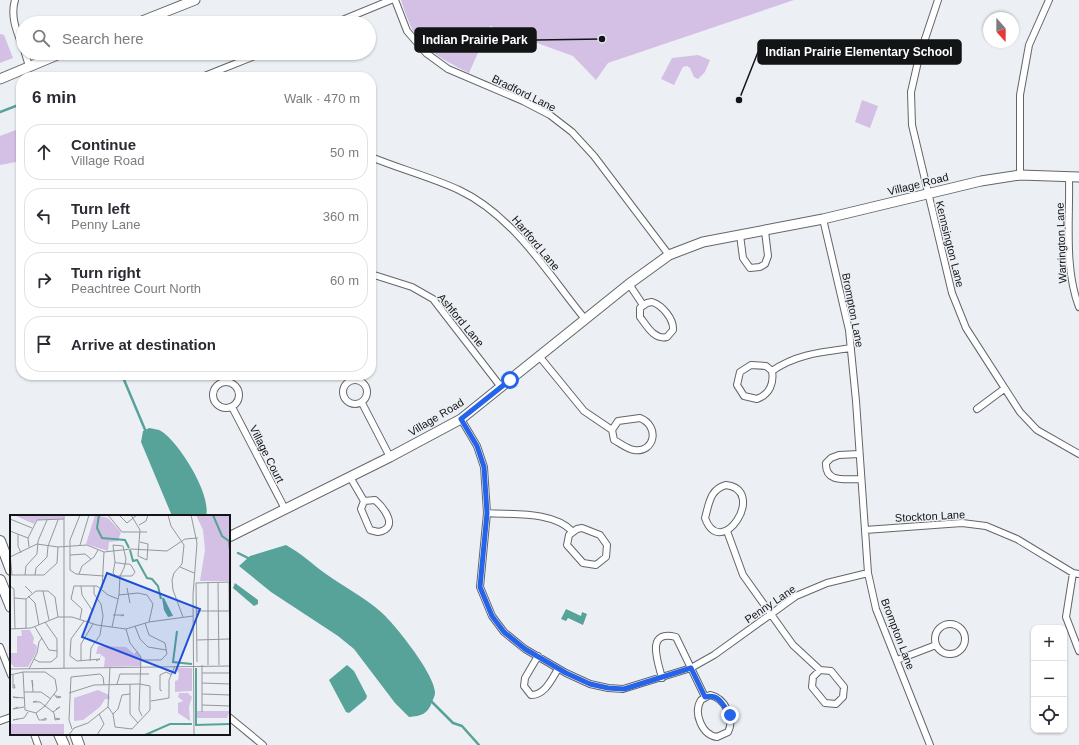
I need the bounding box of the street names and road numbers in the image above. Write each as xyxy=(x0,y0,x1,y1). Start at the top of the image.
street label: Bradford Lane xyxy=(490,72,558,114)
street label: Village Road xyxy=(886,171,950,197)
street label: Kennsington Lane xyxy=(933,200,967,288)
street label: Warrington Lane xyxy=(1054,202,1068,284)
street label: Hartford Lane xyxy=(510,213,562,273)
street label: Brompton Lane xyxy=(840,272,866,348)
street label: Ashford Lane xyxy=(435,291,487,349)
street label: Village Road xyxy=(406,396,466,438)
street label: Village Court xyxy=(247,423,287,485)
street label: Stockton Lane xyxy=(895,508,965,524)
street label: Penny Lane xyxy=(742,583,798,625)
street label: Brompton Lane xyxy=(879,597,917,671)

